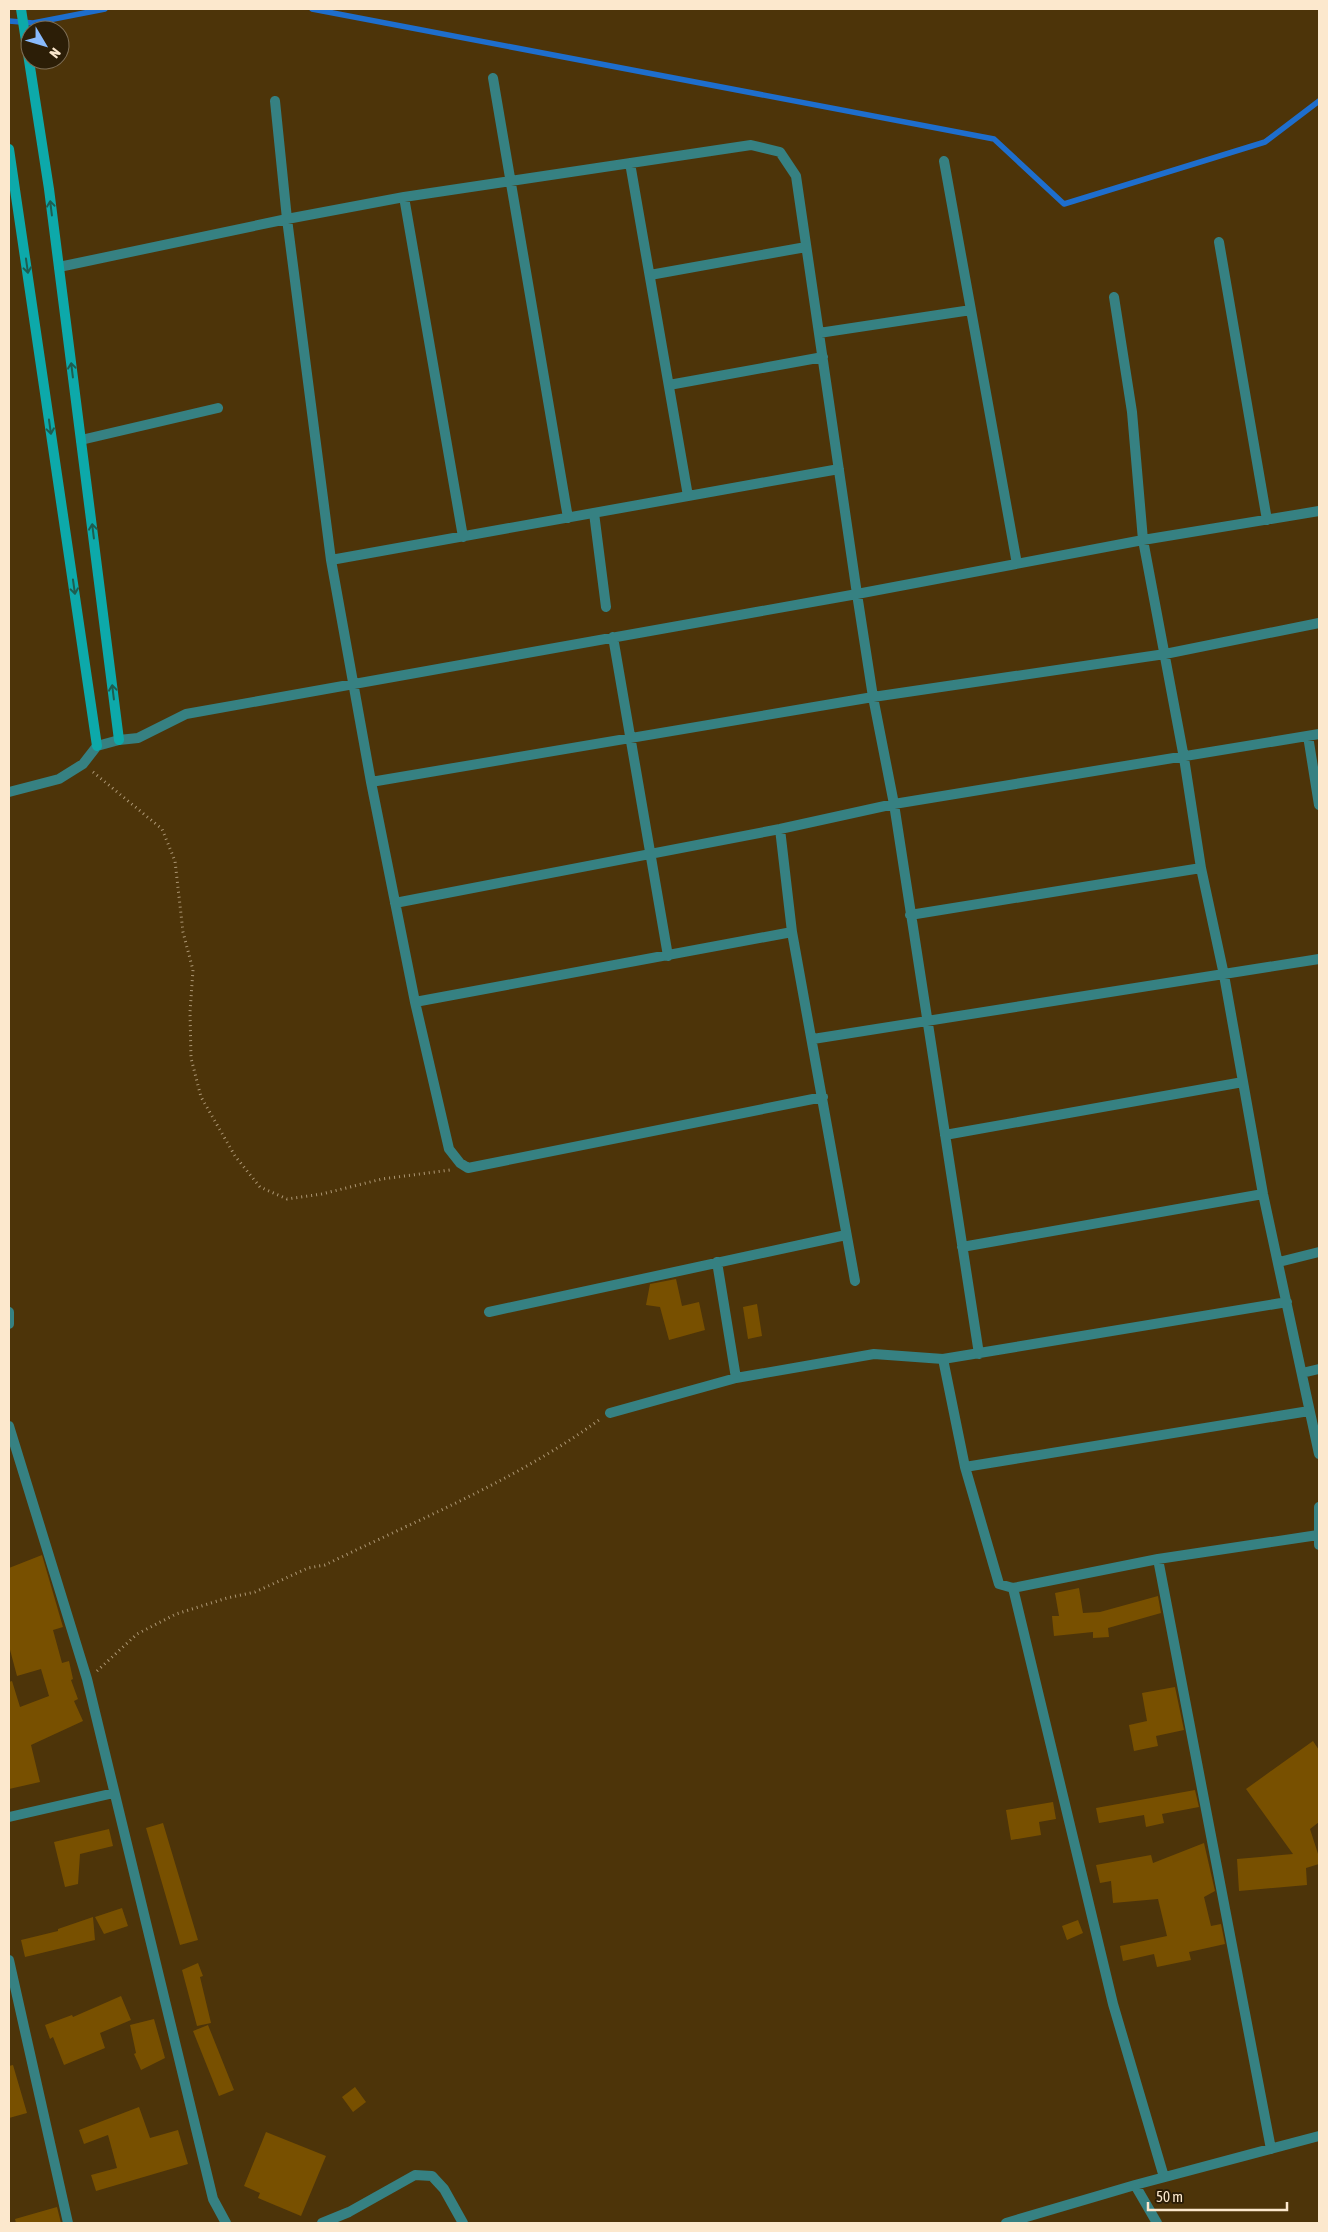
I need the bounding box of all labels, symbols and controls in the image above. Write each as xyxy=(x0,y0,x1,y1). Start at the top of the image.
north arrow xyxy=(20,20,70,70)
text: N xyxy=(46,45,64,61)
one-way arrow xyxy=(46,201,56,217)
one-way arrow xyxy=(22,258,32,274)
one-way arrow xyxy=(67,362,77,378)
one-way arrow xyxy=(46,418,56,434)
one-way arrow xyxy=(88,523,98,539)
one-way arrow xyxy=(69,579,79,595)
one-way arrow xyxy=(108,684,118,700)
scale bar xyxy=(1148,2180,1287,2212)
text: 50 m xyxy=(1156,2188,1183,2205)

